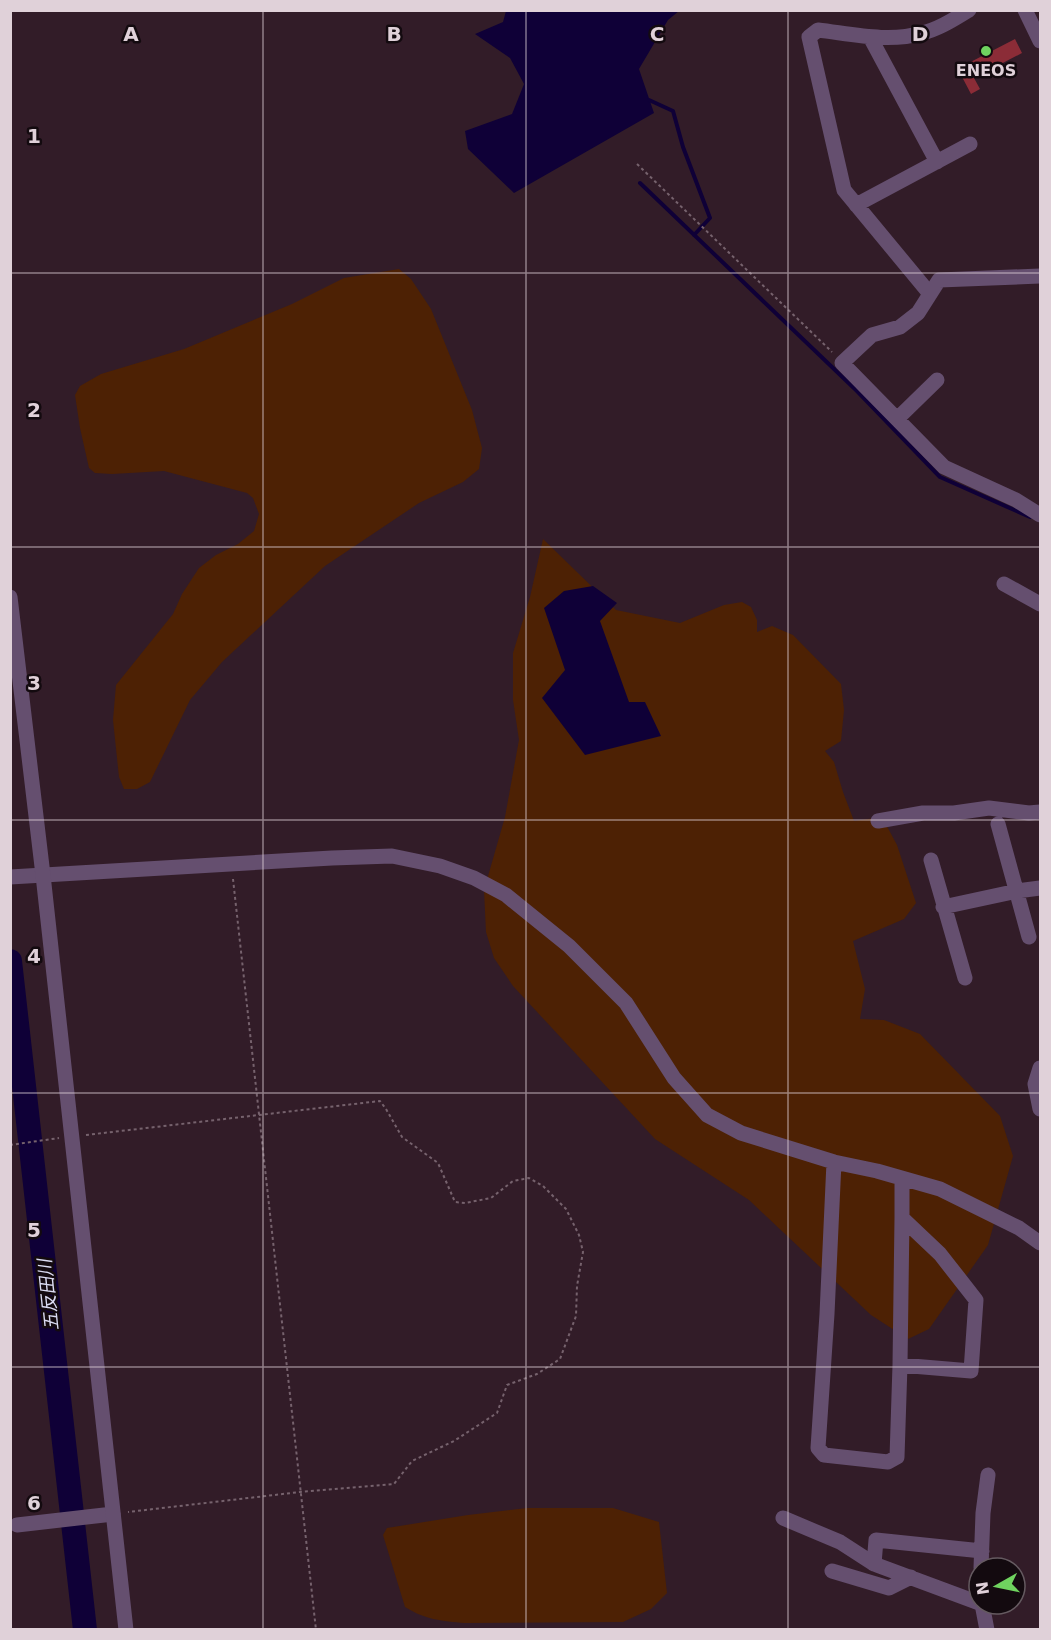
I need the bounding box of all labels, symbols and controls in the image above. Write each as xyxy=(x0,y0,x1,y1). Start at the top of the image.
text: A xyxy=(123,22,139,46)
text: B xyxy=(386,22,402,46)
text: C xyxy=(650,22,664,46)
text: D xyxy=(912,22,928,46)
marker: ENEOS xyxy=(979,44,993,58)
place label: ENEOS xyxy=(956,61,1016,80)
text: 1 xyxy=(27,124,41,148)
text: 2 xyxy=(27,398,41,422)
text: 3 xyxy=(27,671,41,695)
text: 4 xyxy=(27,944,41,968)
text: 5 xyxy=(27,1218,41,1242)
water label: 五反田川 xyxy=(34,1256,62,1332)
text: 6 xyxy=(27,1491,41,1515)
north arrow xyxy=(967,1556,1027,1616)
text: N xyxy=(972,1580,993,1596)

